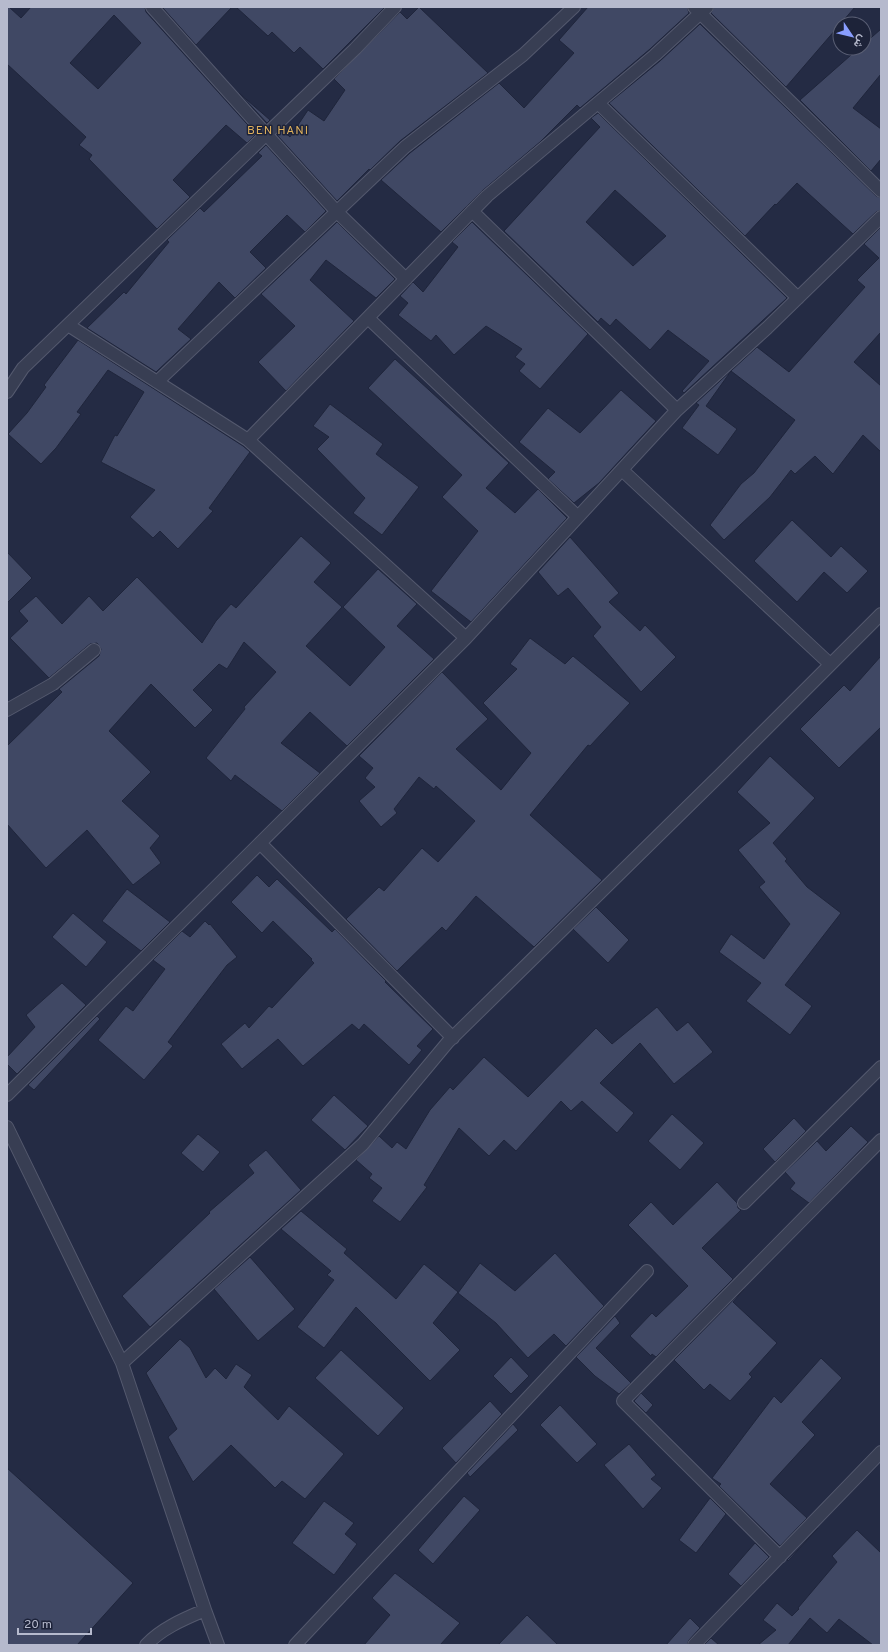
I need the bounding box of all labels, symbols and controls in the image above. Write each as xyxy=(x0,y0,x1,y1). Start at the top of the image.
north arrow xyxy=(832,16,872,56)
text: ش xyxy=(850,32,869,51)
district label: BEN HANI xyxy=(247,123,309,139)
scale bar xyxy=(18,1610,91,1636)
text: 20 m xyxy=(24,1617,52,1633)

